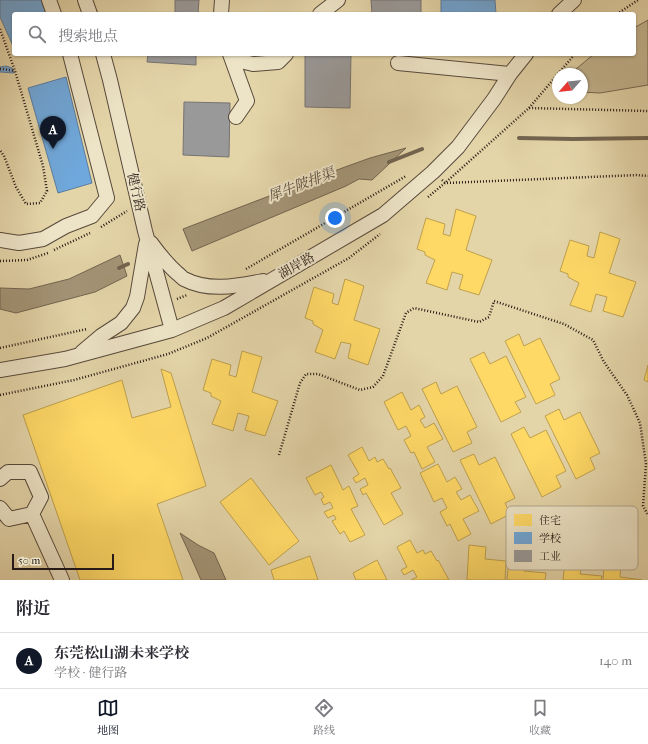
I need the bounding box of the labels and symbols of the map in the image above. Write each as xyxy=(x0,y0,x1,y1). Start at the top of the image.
north arrow xyxy=(552,68,588,104)
pin: A xyxy=(40,116,66,149)
water label: 犀牛陂排渠 xyxy=(265,163,339,205)
street label: 健行路 xyxy=(125,171,148,213)
your location xyxy=(325,208,345,228)
street label: 湖岸路 xyxy=(276,249,317,282)
legend xyxy=(506,506,638,570)
text: 住宅 xyxy=(539,514,561,527)
text: 学校 xyxy=(539,532,561,545)
text: 工业 xyxy=(539,550,561,563)
scale bar xyxy=(12,552,114,571)

